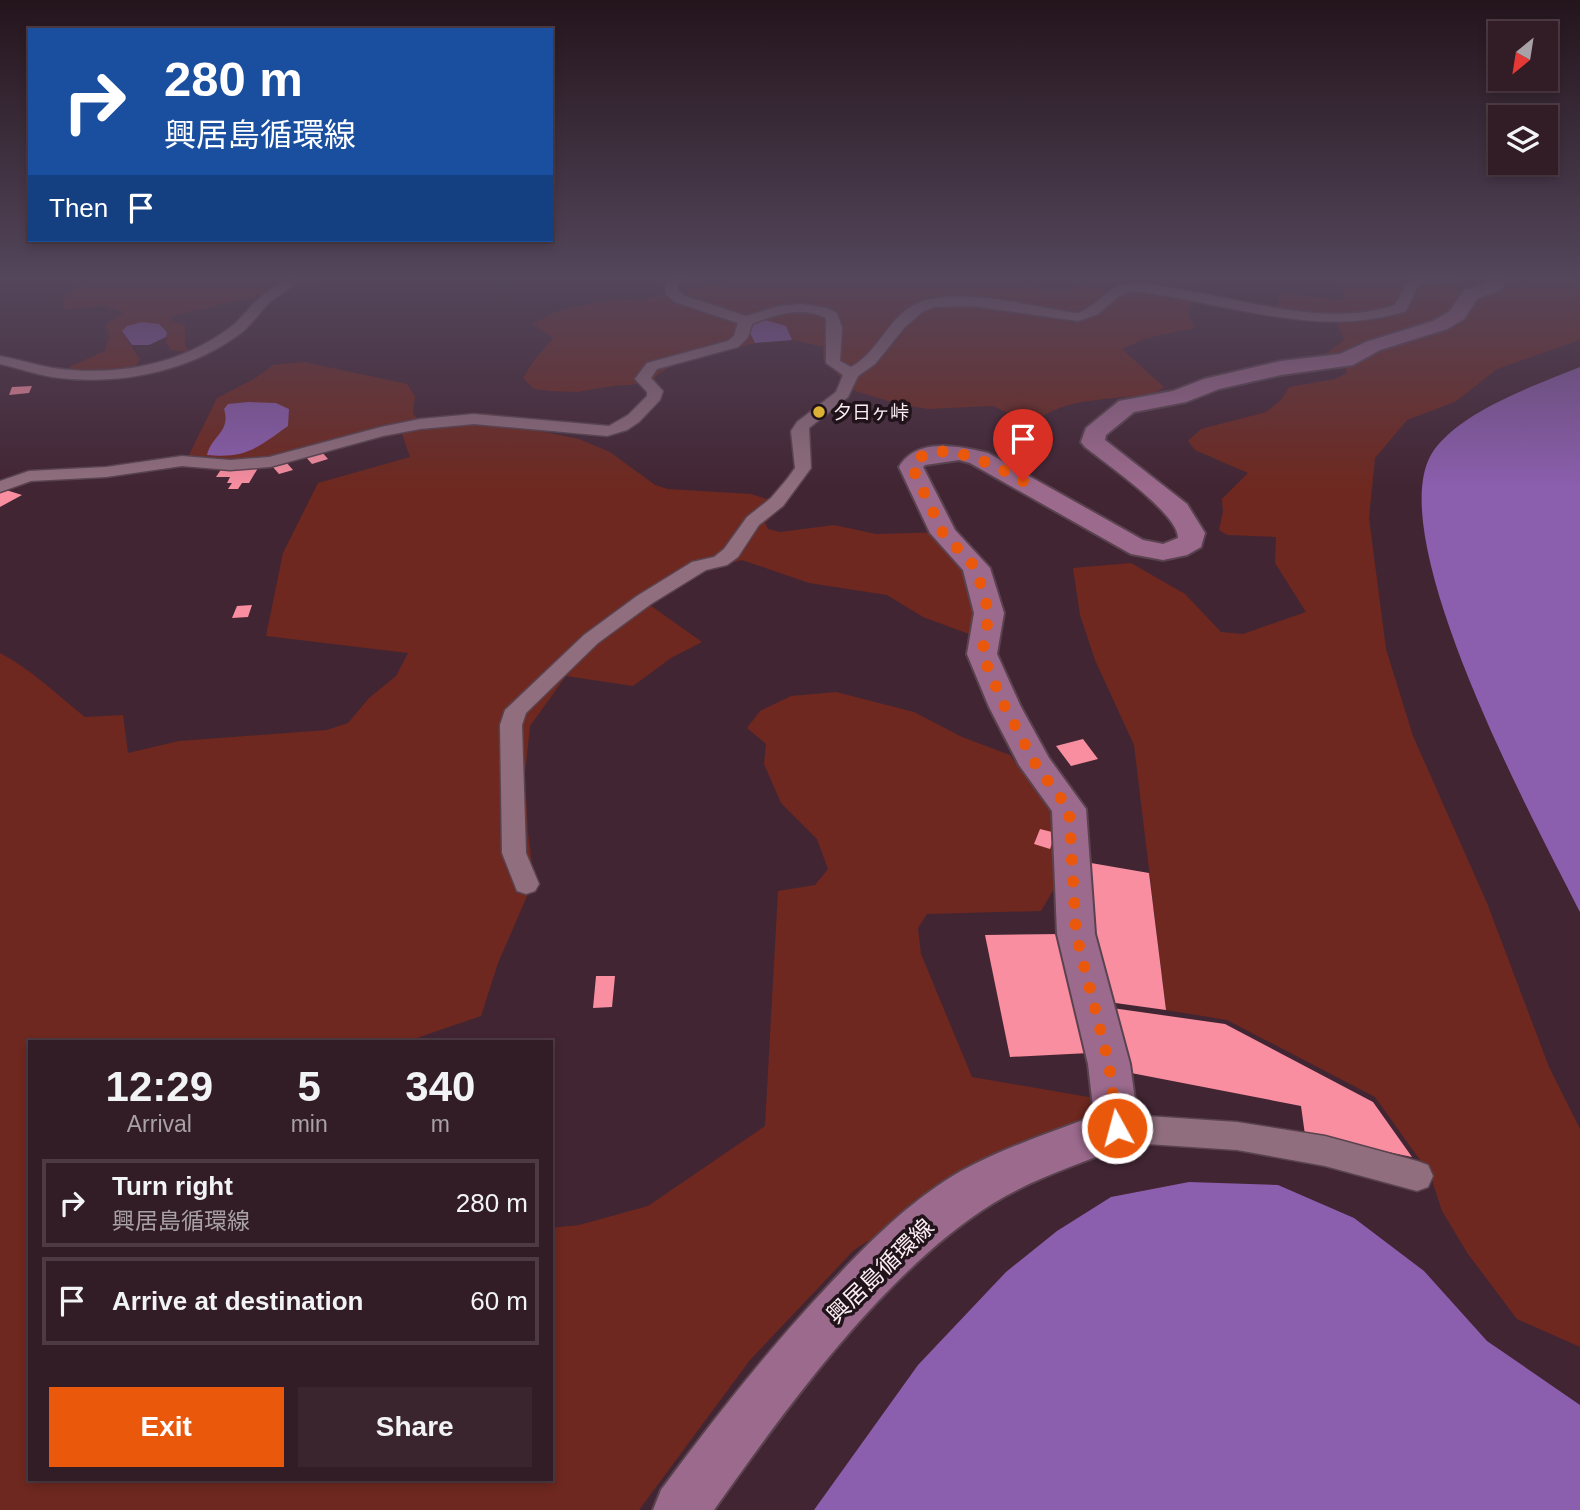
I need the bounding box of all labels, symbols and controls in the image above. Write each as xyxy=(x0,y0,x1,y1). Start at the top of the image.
north arrow xyxy=(1488,21,1558,91)
map controls xyxy=(1488,21,1558,175)
text: 280 m xyxy=(164,52,303,106)
icon: right xyxy=(49,56,140,147)
button: layers xyxy=(1488,105,1558,175)
text: 興居島循環線 xyxy=(164,117,356,153)
icon: arrive xyxy=(122,189,160,227)
text: Then xyxy=(49,193,108,223)
place label: 夕日ヶ峠 xyxy=(833,402,909,423)
marker: 夕日ヶ峠 xyxy=(811,404,827,420)
pin xyxy=(993,409,1053,481)
icon: arrive xyxy=(1004,420,1042,458)
text: 12:29 xyxy=(106,1063,213,1110)
text: 5 xyxy=(297,1063,321,1110)
text: 340 xyxy=(405,1063,475,1110)
position arrow xyxy=(1080,1091,1154,1165)
text: Arrival xyxy=(127,1111,192,1137)
text: min xyxy=(291,1111,328,1137)
text: m xyxy=(431,1111,450,1137)
text: Turn right xyxy=(112,1171,233,1201)
icon: right xyxy=(53,1184,91,1222)
text: 280 m xyxy=(456,1188,528,1218)
text: 興居島循環線 xyxy=(112,1208,250,1234)
street label: 興居島循環線 xyxy=(821,1214,939,1328)
icon: arrive xyxy=(53,1282,91,1320)
text: Arrive at destination xyxy=(112,1286,363,1316)
text: 60 m xyxy=(470,1286,528,1316)
button: Exit xyxy=(49,1387,284,1467)
button: Share xyxy=(298,1387,532,1467)

